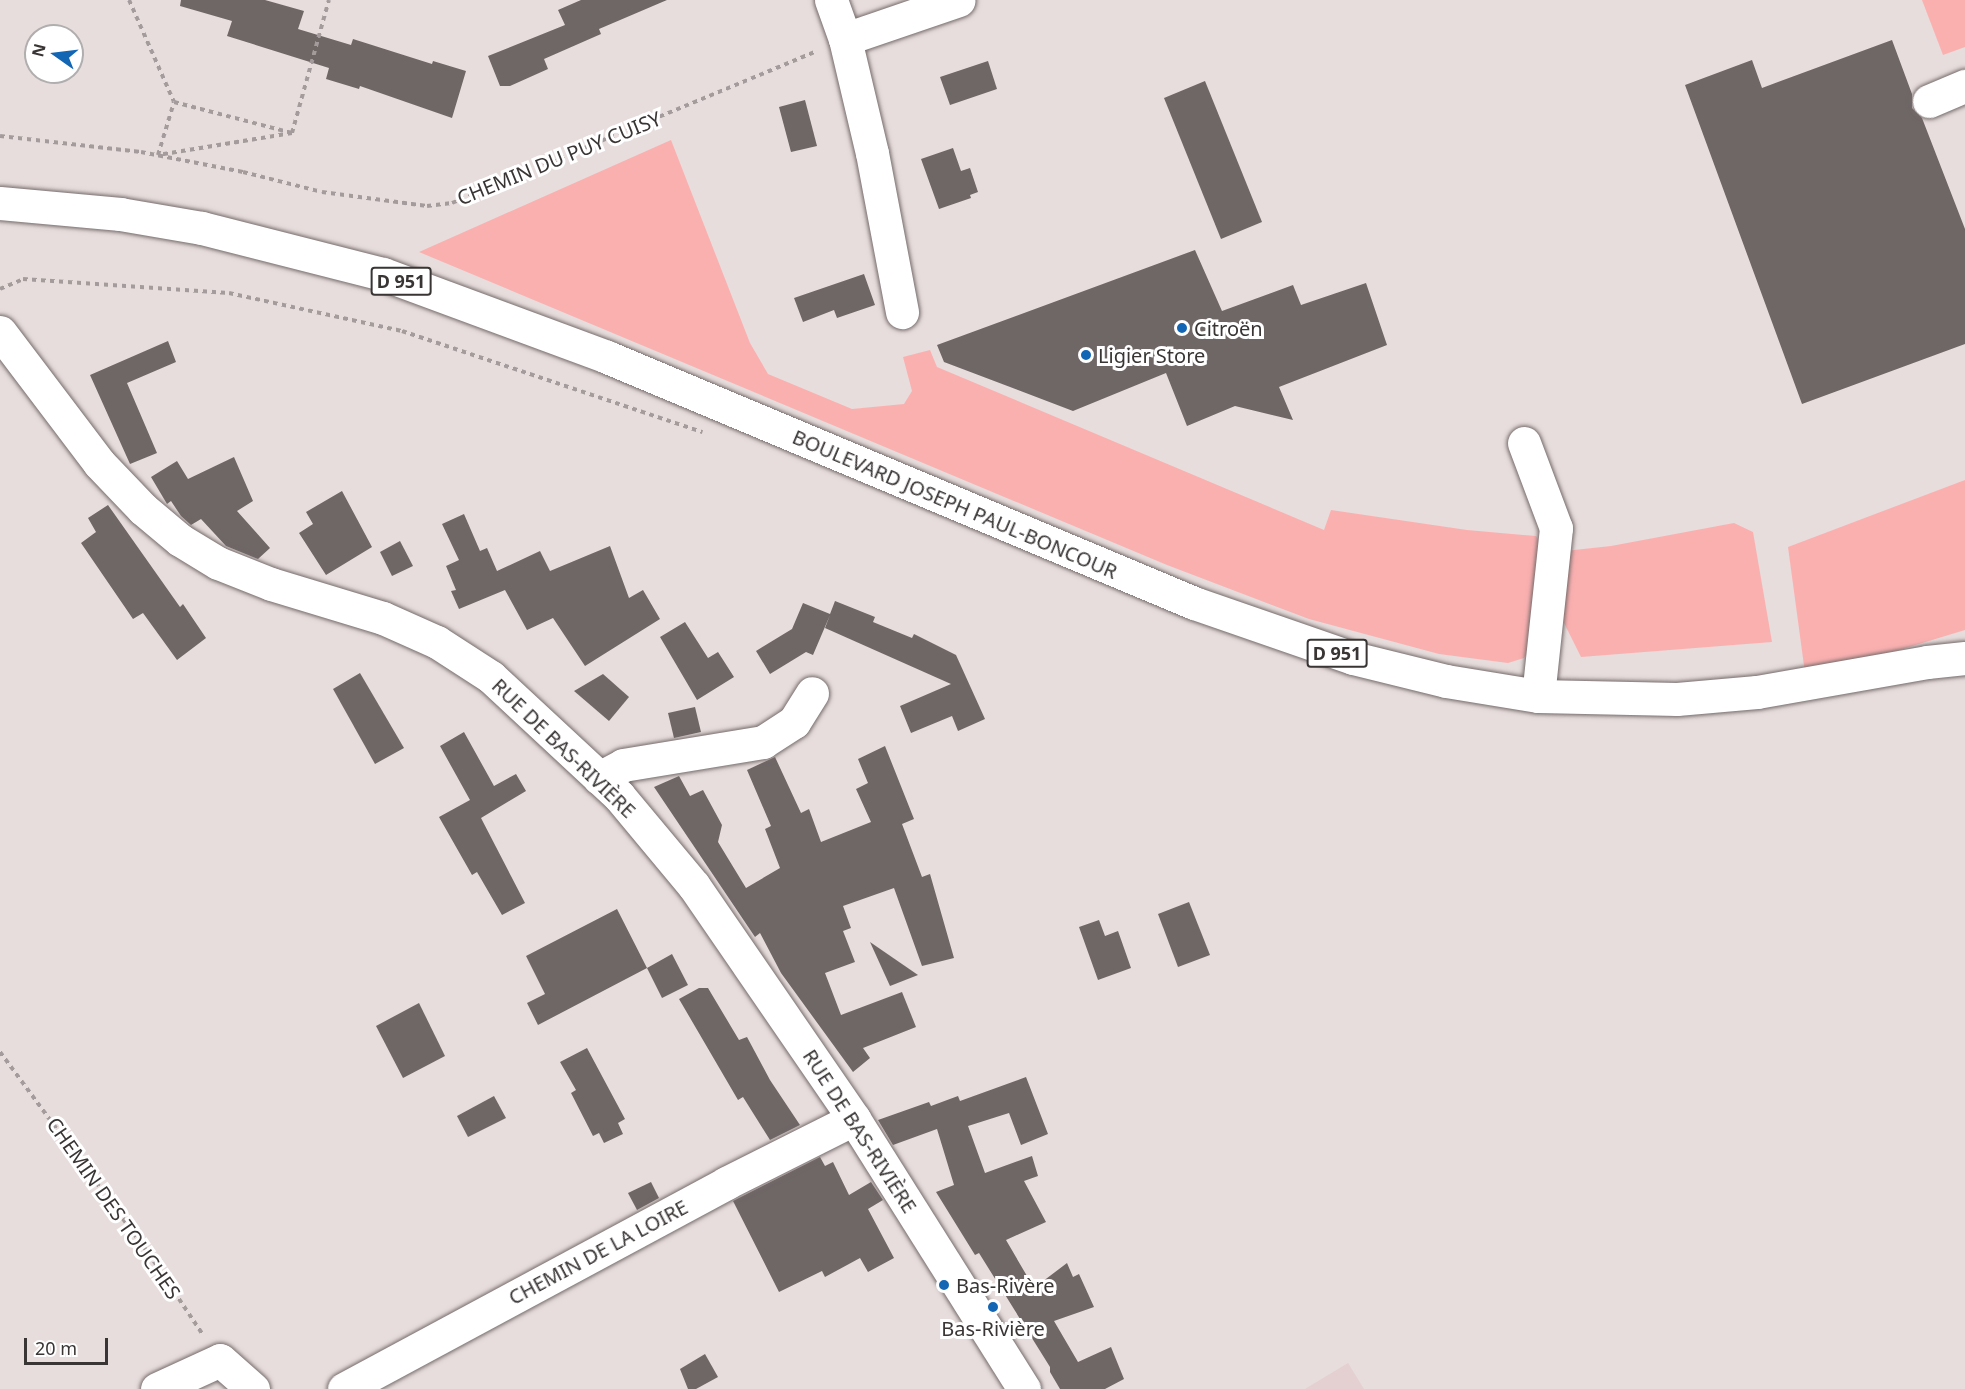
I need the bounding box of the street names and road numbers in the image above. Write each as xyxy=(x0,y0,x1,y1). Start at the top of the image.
street label: CHEMIN DU PUY CUISY xyxy=(453,106,665,210)
road number: D 951 xyxy=(370,266,432,296)
street label: BOULEVARD JOSEPH PAUL-BONCOUR xyxy=(789,424,1121,584)
road number: D 951 xyxy=(1306,638,1368,668)
street label: RUE DE BAS-RIVIÈRE xyxy=(487,673,641,823)
street label: RUE DE BAS-RIVIÈRE xyxy=(798,1045,922,1217)
street label: CHEMIN DES TOUCHES xyxy=(42,1113,186,1303)
street label: CHEMIN DE LA LOIRE xyxy=(504,1195,692,1309)

